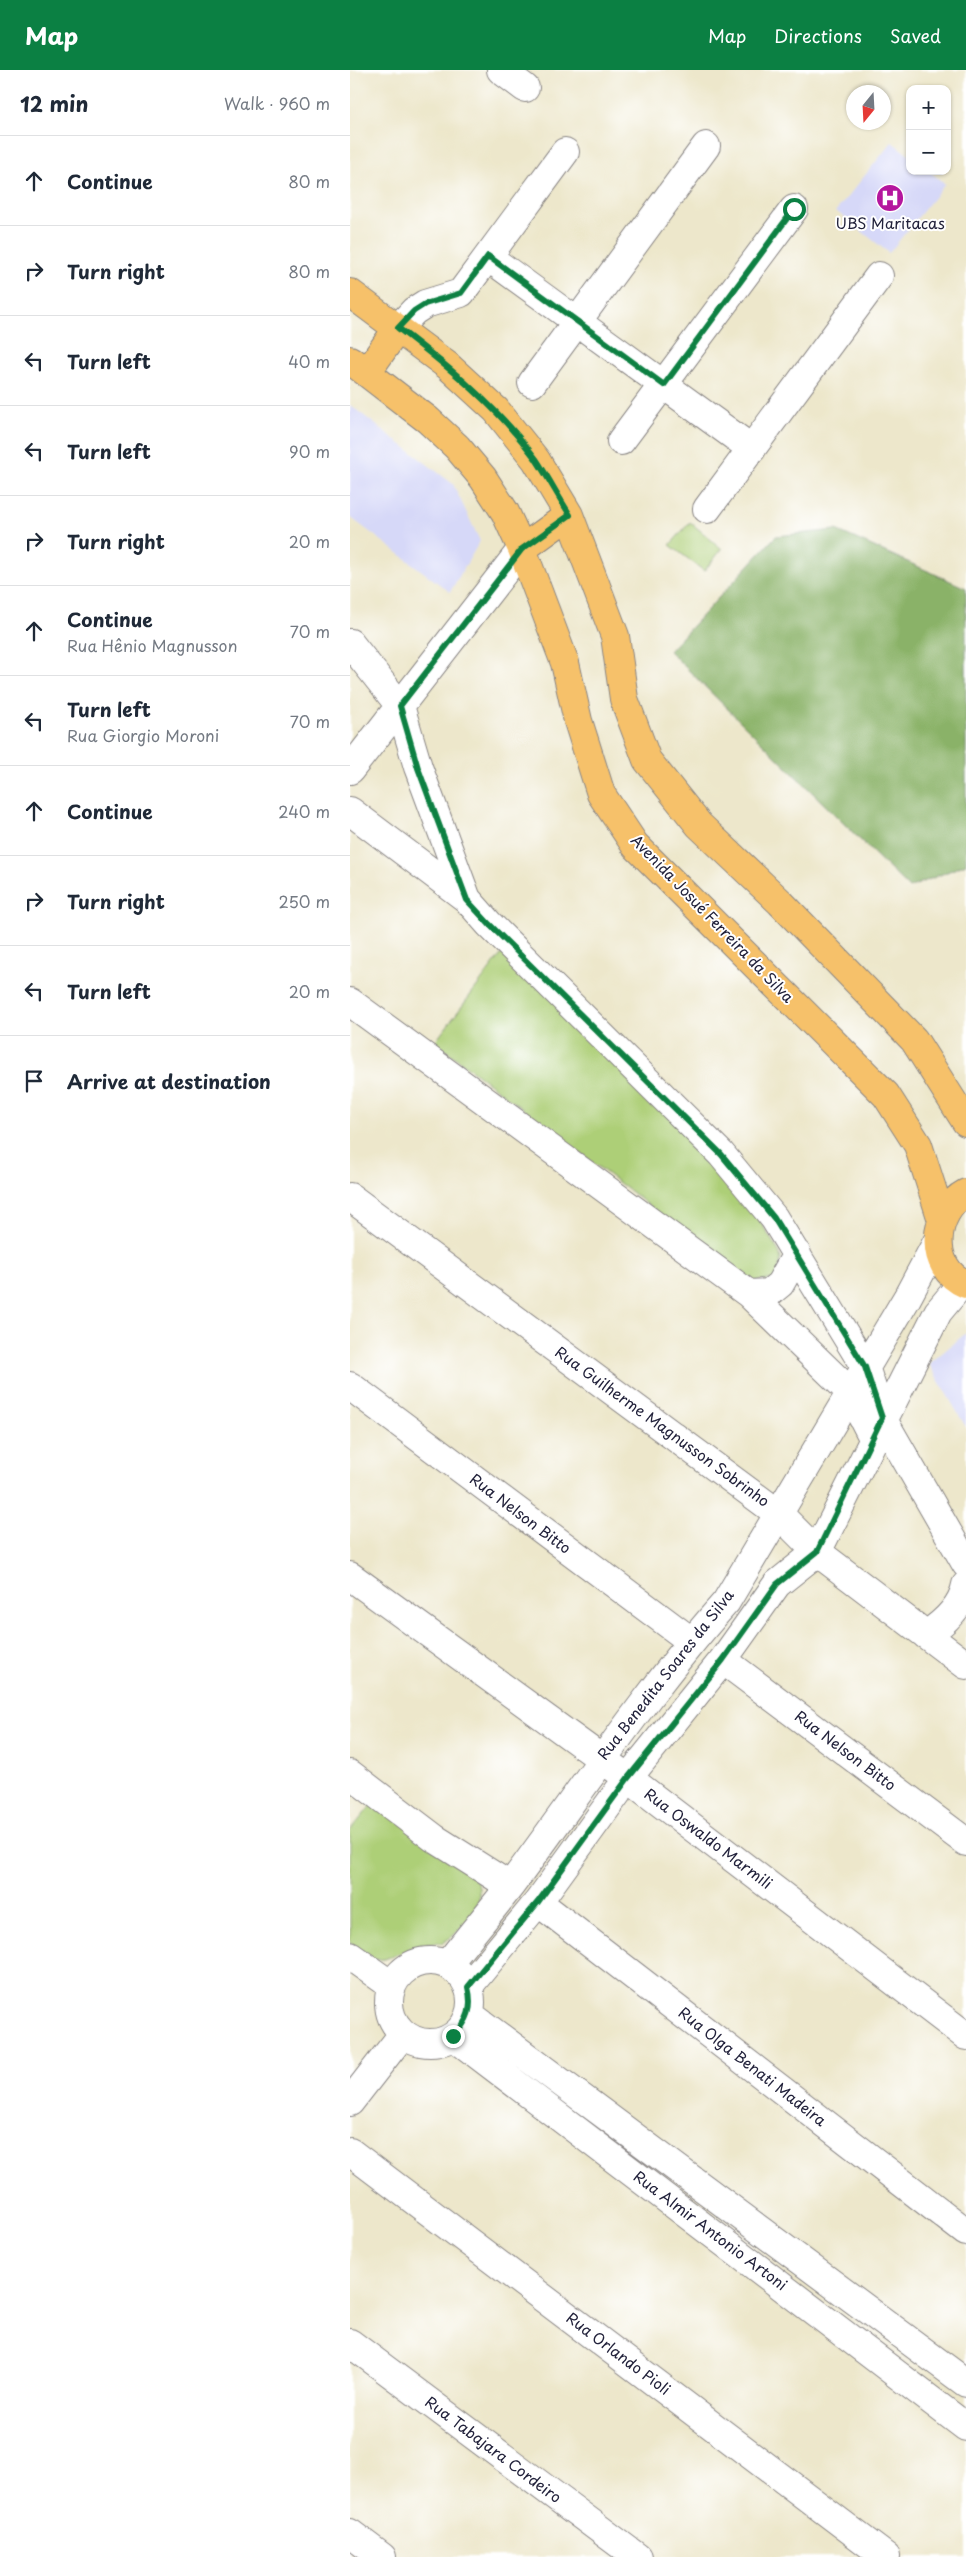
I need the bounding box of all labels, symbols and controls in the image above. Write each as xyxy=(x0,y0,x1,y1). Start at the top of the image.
text: Map xyxy=(25,17,78,53)
text: Map xyxy=(708,22,746,49)
text: Directions xyxy=(774,22,862,49)
text: Saved xyxy=(890,22,941,49)
north arrow xyxy=(846,85,891,130)
map controls xyxy=(906,85,951,175)
button: + xyxy=(906,85,951,130)
text: 12 min xyxy=(20,87,89,119)
text: Walk · 960 m xyxy=(224,91,330,115)
button: − xyxy=(906,130,951,175)
icon: ahead xyxy=(20,167,48,195)
text: Continue xyxy=(67,167,153,195)
text: 80 m xyxy=(288,169,330,193)
hospital icon: UBS Maritacas xyxy=(875,183,905,213)
route start xyxy=(783,198,806,221)
place label: UBS Maritacas xyxy=(835,211,945,234)
icon: right xyxy=(20,257,48,285)
text: Turn right xyxy=(67,257,165,285)
text: 80 m xyxy=(288,259,330,283)
icon: left xyxy=(20,347,48,375)
text: Turn left xyxy=(67,347,151,375)
text: 40 m xyxy=(288,349,330,373)
icon: left xyxy=(20,437,48,465)
text: Turn left xyxy=(67,437,151,465)
text: 90 m xyxy=(289,439,330,463)
icon: right xyxy=(20,527,48,555)
text: Turn right xyxy=(67,527,165,555)
text: 20 m xyxy=(289,529,330,553)
text: Continue xyxy=(67,605,153,633)
icon: ahead xyxy=(20,617,48,645)
text: 70 m xyxy=(290,619,330,643)
text: Rua Hênio Magnusson xyxy=(67,633,237,657)
text: Turn left xyxy=(67,695,151,723)
icon: left xyxy=(20,707,48,735)
text: 70 m xyxy=(290,709,330,733)
text: Rua Giorgio Moroni xyxy=(67,723,219,747)
icon: ahead xyxy=(20,797,48,825)
text: Continue xyxy=(67,797,153,825)
text: 240 m xyxy=(278,799,330,823)
street label: Avenida Josué Ferreira da Silva xyxy=(626,829,800,1008)
icon: right xyxy=(20,887,48,915)
text: Turn right xyxy=(67,887,165,915)
text: 250 m xyxy=(279,889,330,913)
icon: left xyxy=(20,977,48,1005)
text: Turn left xyxy=(67,977,151,1005)
text: 20 m xyxy=(289,979,330,1003)
icon: arrive xyxy=(20,1067,48,1095)
text: Arrive at destination xyxy=(67,1067,271,1095)
street label: Rua Guilherme Magnusson Sobrinho xyxy=(551,1340,775,1512)
street label: Rua Nelson Bitto xyxy=(465,1467,576,1559)
street label: Rua Benedita Soares da Silva xyxy=(591,1583,739,1764)
street label: Rua Nelson Bitto xyxy=(790,1704,901,1796)
street label: Rua Oswaldo Marmili xyxy=(640,1782,778,1894)
street label: Rua Olga Benati Madeira xyxy=(674,2001,832,2131)
route end xyxy=(442,2025,465,2048)
street label: Rua Almir Antonio Artoni xyxy=(629,2164,793,2295)
street label: Rua Orlando Pioli xyxy=(562,2306,676,2400)
street label: Rua Tabajara Cordeiro xyxy=(421,2390,567,2508)

